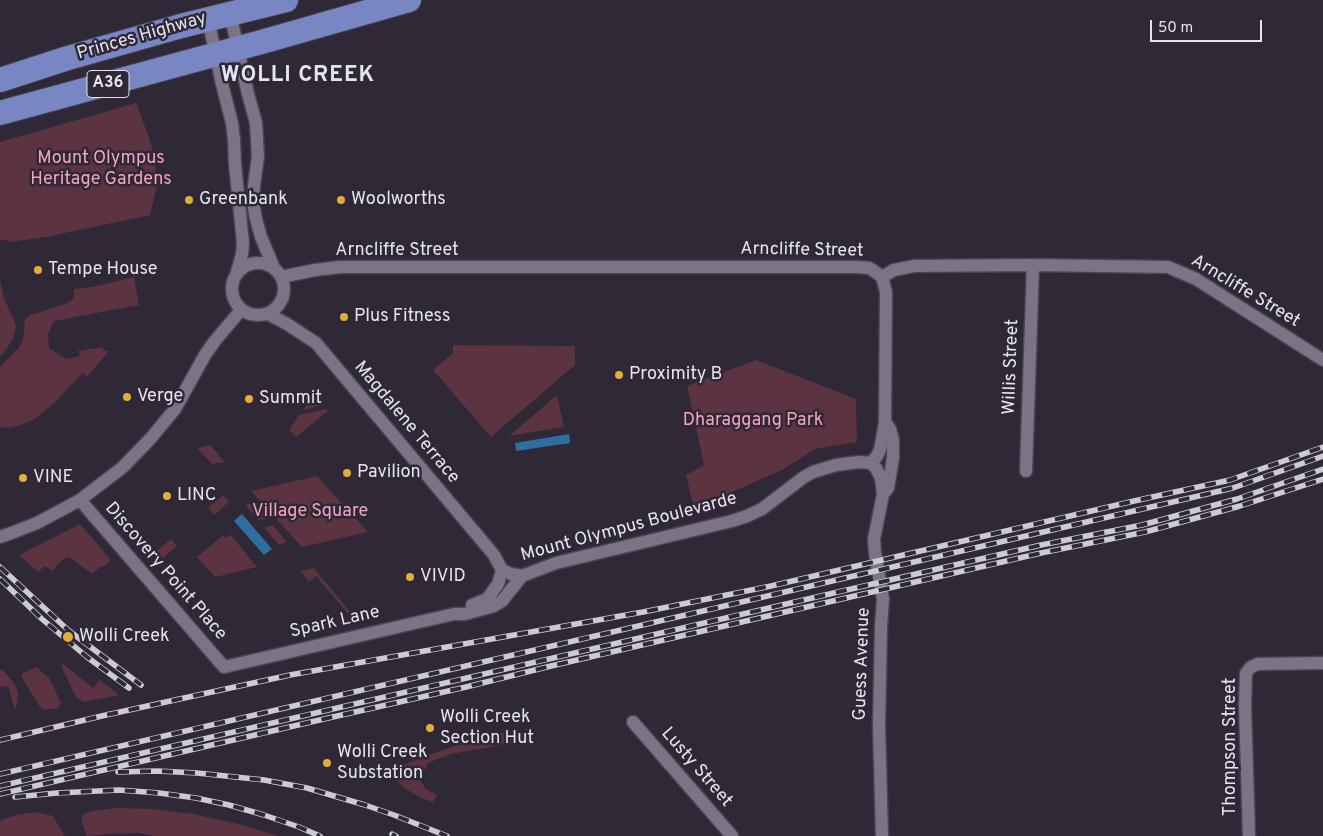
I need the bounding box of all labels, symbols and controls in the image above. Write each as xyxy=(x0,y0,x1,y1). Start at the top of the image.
street label: Princes Highway xyxy=(75,8,209,66)
scale bar xyxy=(1153,10,1266,42)
text: 50 m xyxy=(1158,19,1193,38)
district label: WOLLI CREEK xyxy=(219,64,377,90)
road number: A36 xyxy=(87,70,129,98)
park label: Mount Olympus Heritage Gardens xyxy=(30,148,172,190)
place label: Greenbank xyxy=(199,189,288,211)
place label: Woolworths xyxy=(351,189,446,211)
marker: Greenbank xyxy=(183,194,195,206)
marker: Woolworths xyxy=(335,194,347,206)
street label: Arncliffe Street xyxy=(740,239,864,263)
street label: Arncliffe Street xyxy=(335,240,459,262)
street label: Arncliffe Street xyxy=(1187,251,1303,333)
place label: Tempe House xyxy=(48,259,157,281)
marker: Tempe House xyxy=(32,264,44,276)
place label: Plus Fitness xyxy=(354,306,450,328)
marker: Plus Fitness xyxy=(338,311,350,323)
street label: Willis Street xyxy=(1000,319,1024,415)
street label: Magdalene Terrace xyxy=(349,357,463,489)
place label: Proximity B xyxy=(629,364,722,386)
marker: Proximity B xyxy=(613,369,625,381)
place label: Verge xyxy=(137,386,183,408)
place label: Summit xyxy=(259,388,322,410)
marker: Verge xyxy=(121,391,133,403)
marker: Summit xyxy=(243,393,255,405)
park label: Dharaggang Park xyxy=(683,410,823,432)
place label: Pavilion xyxy=(357,462,421,484)
place label: VINE xyxy=(33,467,73,489)
marker: Pavilion xyxy=(341,467,353,479)
marker: VINE xyxy=(17,472,29,484)
place label: LINC xyxy=(177,485,216,507)
street label: Mount Olympus Boulevarde xyxy=(519,489,739,567)
marker: LINC xyxy=(161,490,173,502)
street label: Discovery Point Place xyxy=(99,499,231,645)
park label: Village Square xyxy=(252,501,368,523)
place label: VIVID xyxy=(420,566,466,588)
marker: VIVID xyxy=(404,571,416,583)
street label: Spark Lane xyxy=(288,602,382,644)
street label: Guess Avenue xyxy=(850,607,876,721)
place label: Wolli Creek xyxy=(79,626,169,648)
marker: Wolli Creek xyxy=(61,630,75,644)
street label: Thompson Street xyxy=(1220,678,1242,816)
place label: Wolli Creek Section Hut xyxy=(440,707,534,750)
marker: Wolli Creek Section Hut xyxy=(424,722,436,734)
street label: Lusty Street xyxy=(656,724,736,812)
place label: Wolli Creek Substation xyxy=(337,742,427,784)
marker: Wolli Creek Substation xyxy=(321,757,333,769)

